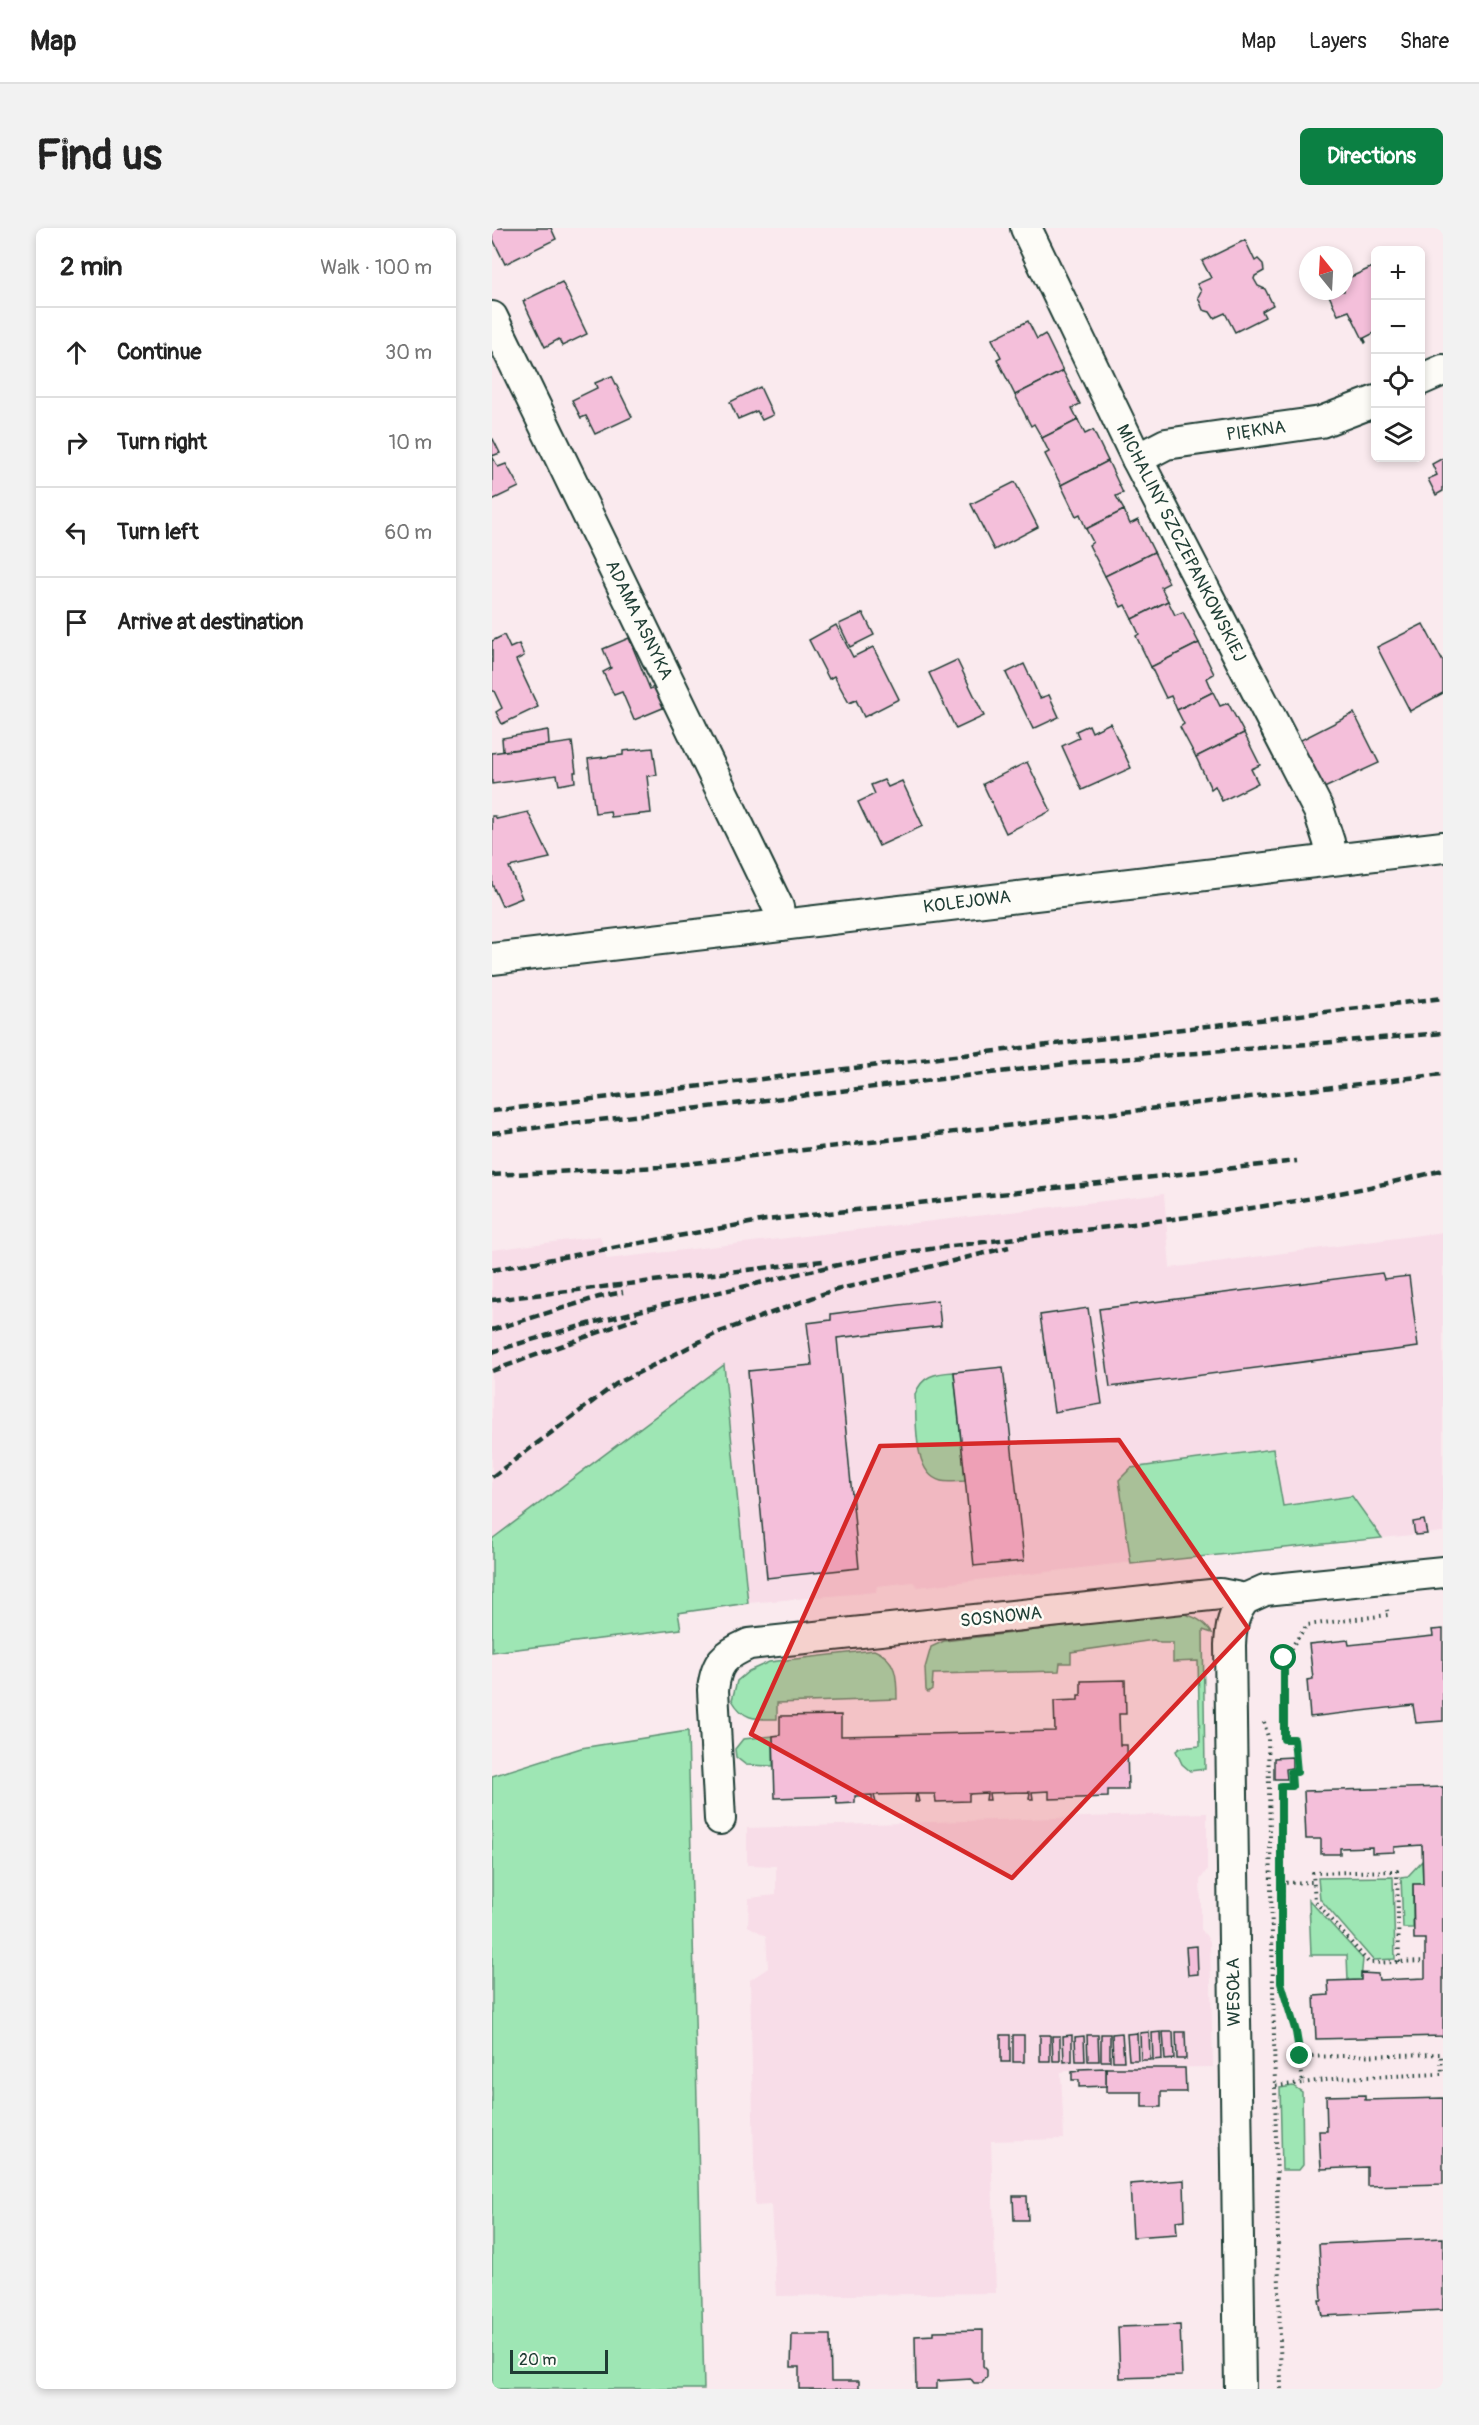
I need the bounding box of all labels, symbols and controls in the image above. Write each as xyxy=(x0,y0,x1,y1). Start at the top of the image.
text: Map xyxy=(30,24,76,59)
text: Map xyxy=(1241,28,1276,55)
text: Layers xyxy=(1309,28,1367,55)
text: Share xyxy=(1400,28,1449,55)
button: Directions xyxy=(1300,128,1443,185)
text: Find us xyxy=(36,130,162,182)
north arrow xyxy=(1299,246,1353,300)
map controls xyxy=(1371,246,1425,462)
button: + xyxy=(1371,246,1425,300)
text: 2 min xyxy=(60,251,122,283)
text: Walk · 100 m xyxy=(320,255,432,280)
button: − xyxy=(1371,300,1425,354)
icon: ahead xyxy=(60,336,93,369)
text: Continue xyxy=(117,338,201,366)
text: 30 m xyxy=(385,340,432,365)
button: locate xyxy=(1371,354,1425,408)
button: layers xyxy=(1371,408,1425,462)
street label: PIĘKNA xyxy=(1225,415,1288,447)
street label: MICHALINY SZCZEPANKOWSKIEJ xyxy=(1111,420,1251,666)
icon: right xyxy=(60,426,93,459)
text: Turn right xyxy=(117,428,207,456)
text: 10 m xyxy=(388,430,432,455)
icon: left xyxy=(60,516,93,549)
text: Turn left xyxy=(117,518,199,546)
text: 60 m xyxy=(385,520,432,545)
street label: ADAMA ASNYKA xyxy=(600,556,678,684)
icon: arrive xyxy=(60,606,93,639)
text: Arrive at destination xyxy=(117,608,303,636)
street label: KOLEJOWA xyxy=(922,885,1012,919)
street label: SOSNOWA xyxy=(959,1601,1043,1633)
route start xyxy=(1270,1644,1296,1670)
street label: WESOŁA xyxy=(1222,1957,1246,2027)
route end xyxy=(1286,2042,1312,2068)
scale bar xyxy=(510,2347,608,2374)
text: 20 m xyxy=(519,2350,557,2370)

